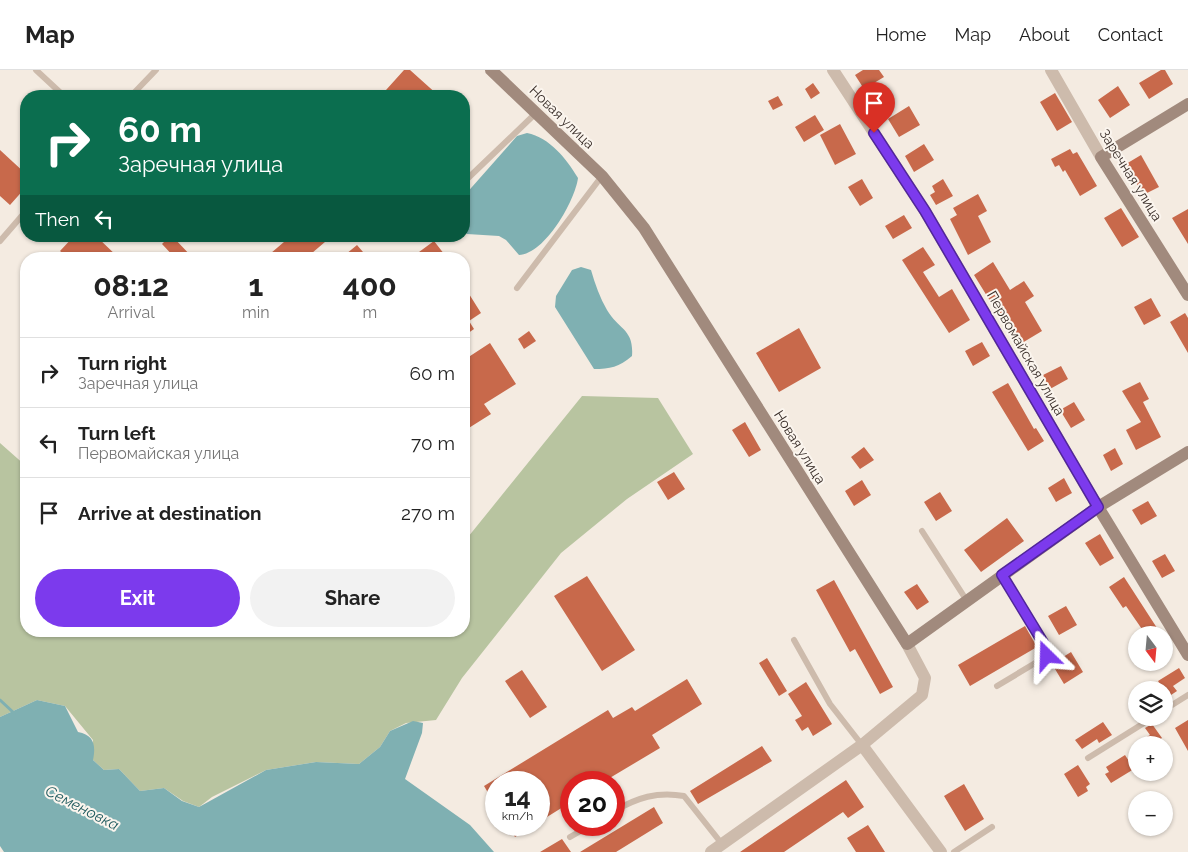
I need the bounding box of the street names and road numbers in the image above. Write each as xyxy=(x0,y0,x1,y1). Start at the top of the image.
street label: Новая улица xyxy=(526,82,598,152)
street label: Заречная улица xyxy=(1096,126,1166,224)
street label: Первомайская улица xyxy=(984,288,1068,418)
street label: Новая улица xyxy=(771,407,829,487)

